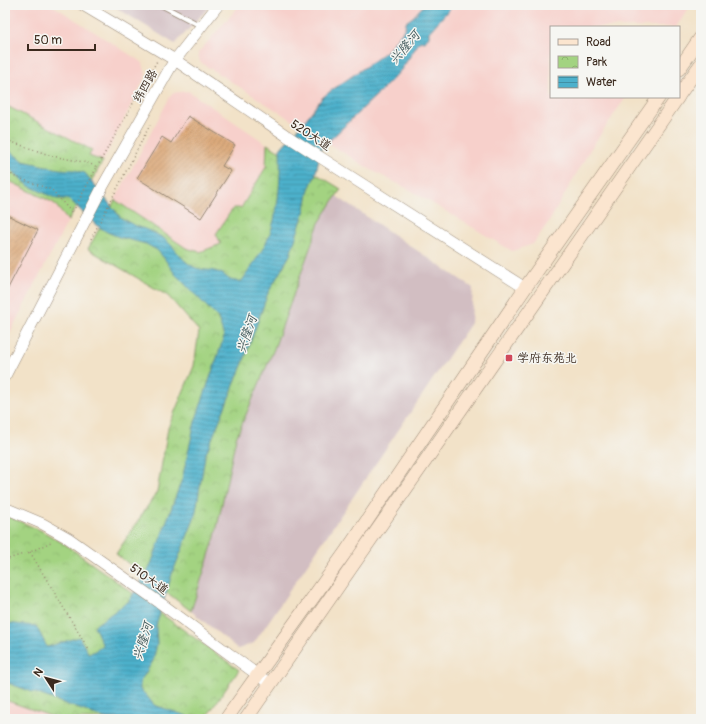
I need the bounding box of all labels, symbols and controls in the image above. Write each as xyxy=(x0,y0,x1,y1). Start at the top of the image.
scale bar xyxy=(28,26,95,52)
water label: 兴隆河 xyxy=(386,26,425,68)
legend xyxy=(550,26,680,98)
text: 50 m xyxy=(34,33,62,48)
text: Road xyxy=(586,35,611,50)
text: Park xyxy=(586,55,607,70)
street label: 纬四路 xyxy=(130,67,161,106)
text: Water xyxy=(586,75,617,90)
street label: 520大道 xyxy=(288,117,334,154)
water label: 兴隆河 xyxy=(233,311,262,355)
place label: 学府东苑北 xyxy=(517,351,577,366)
marker: 学府东苑北 xyxy=(504,353,514,363)
street label: 510大道 xyxy=(127,561,171,598)
water label: 兴隆河 xyxy=(130,618,157,662)
north arrow xyxy=(26,658,66,698)
text: N xyxy=(31,665,46,679)

